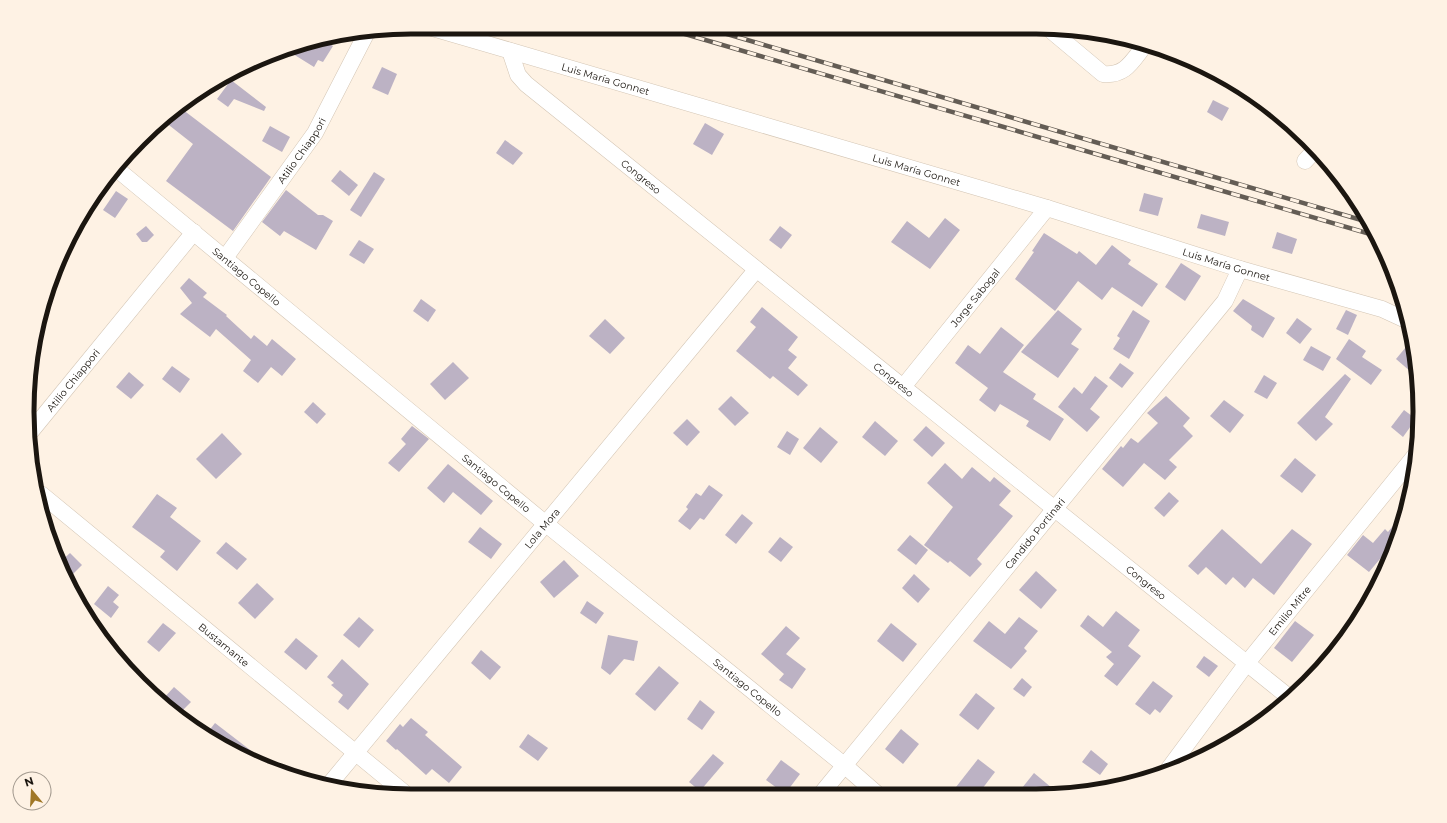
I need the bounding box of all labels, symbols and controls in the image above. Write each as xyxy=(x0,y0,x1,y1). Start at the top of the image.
street label: Luis María Gonnet xyxy=(560,60,651,98)
street label: Atilio Chiappori xyxy=(275,116,329,186)
street label: Luis María Gonnet xyxy=(871,151,962,189)
street label: Congreso xyxy=(618,157,664,197)
street label: Santiago Copello xyxy=(209,245,283,309)
street label: Luis María Gonnet xyxy=(1181,245,1272,284)
street label: Jorge Sabogal xyxy=(947,266,1003,330)
street label: Atilio Chiappori xyxy=(44,346,103,414)
street label: Congreso xyxy=(871,360,916,400)
street label: Santiago Copello xyxy=(459,451,533,515)
street label: Candido Portinari xyxy=(1002,495,1068,572)
street label: Lola Mora xyxy=(522,506,563,551)
street label: Congreso xyxy=(1123,563,1169,603)
street label: Emilio Mitre xyxy=(1266,583,1314,638)
street label: Bustamante xyxy=(196,620,252,670)
street label: Santiago Copello xyxy=(710,656,785,719)
north arrow xyxy=(12,771,52,811)
text: N xyxy=(23,773,35,790)

